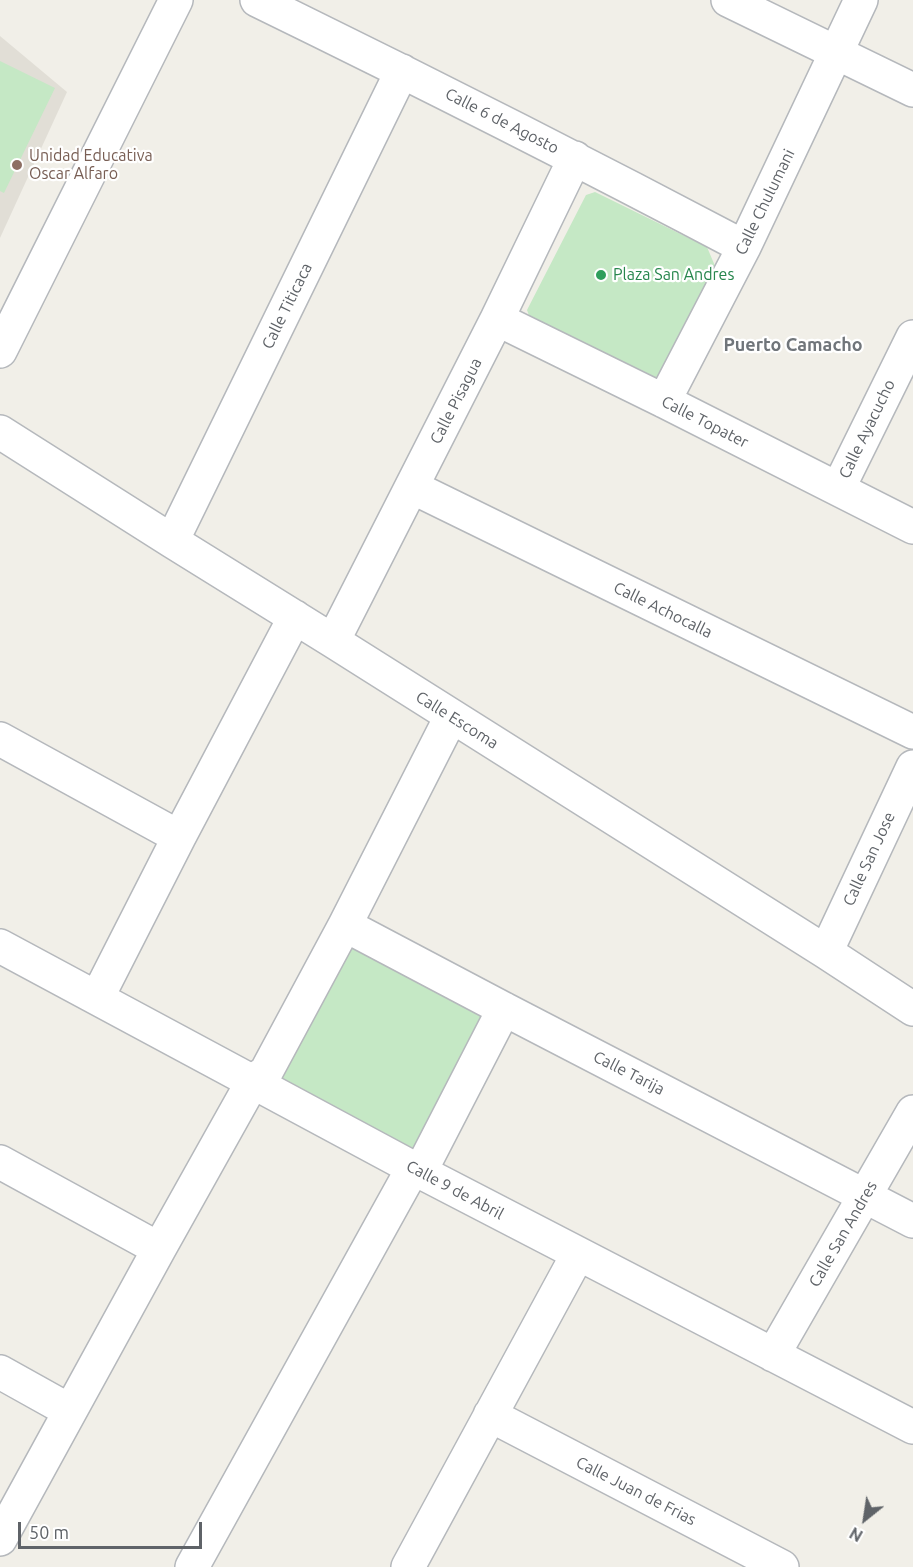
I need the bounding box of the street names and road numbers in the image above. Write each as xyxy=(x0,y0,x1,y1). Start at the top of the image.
street label: Calle 6 de Agosto xyxy=(442,84,562,158)
street label: Calle Chulumani xyxy=(731,146,799,258)
street label: Calle Titicaca xyxy=(258,260,316,352)
street label: Calle Pisagua xyxy=(426,355,486,447)
street label: Calle Ayacucho xyxy=(835,376,899,482)
street label: Calle Topater xyxy=(658,392,752,452)
street label: Calle Achocalla xyxy=(610,578,716,642)
street label: Calle Escoma xyxy=(412,687,502,753)
street label: Calle San Jose xyxy=(839,809,899,909)
street label: Calle Tarija xyxy=(590,1047,668,1099)
street label: Calle 9 de Abril xyxy=(403,1156,507,1224)
street label: Calle San Andres xyxy=(805,1178,881,1290)
street label: Calle Juan de Frias xyxy=(573,1452,699,1530)

